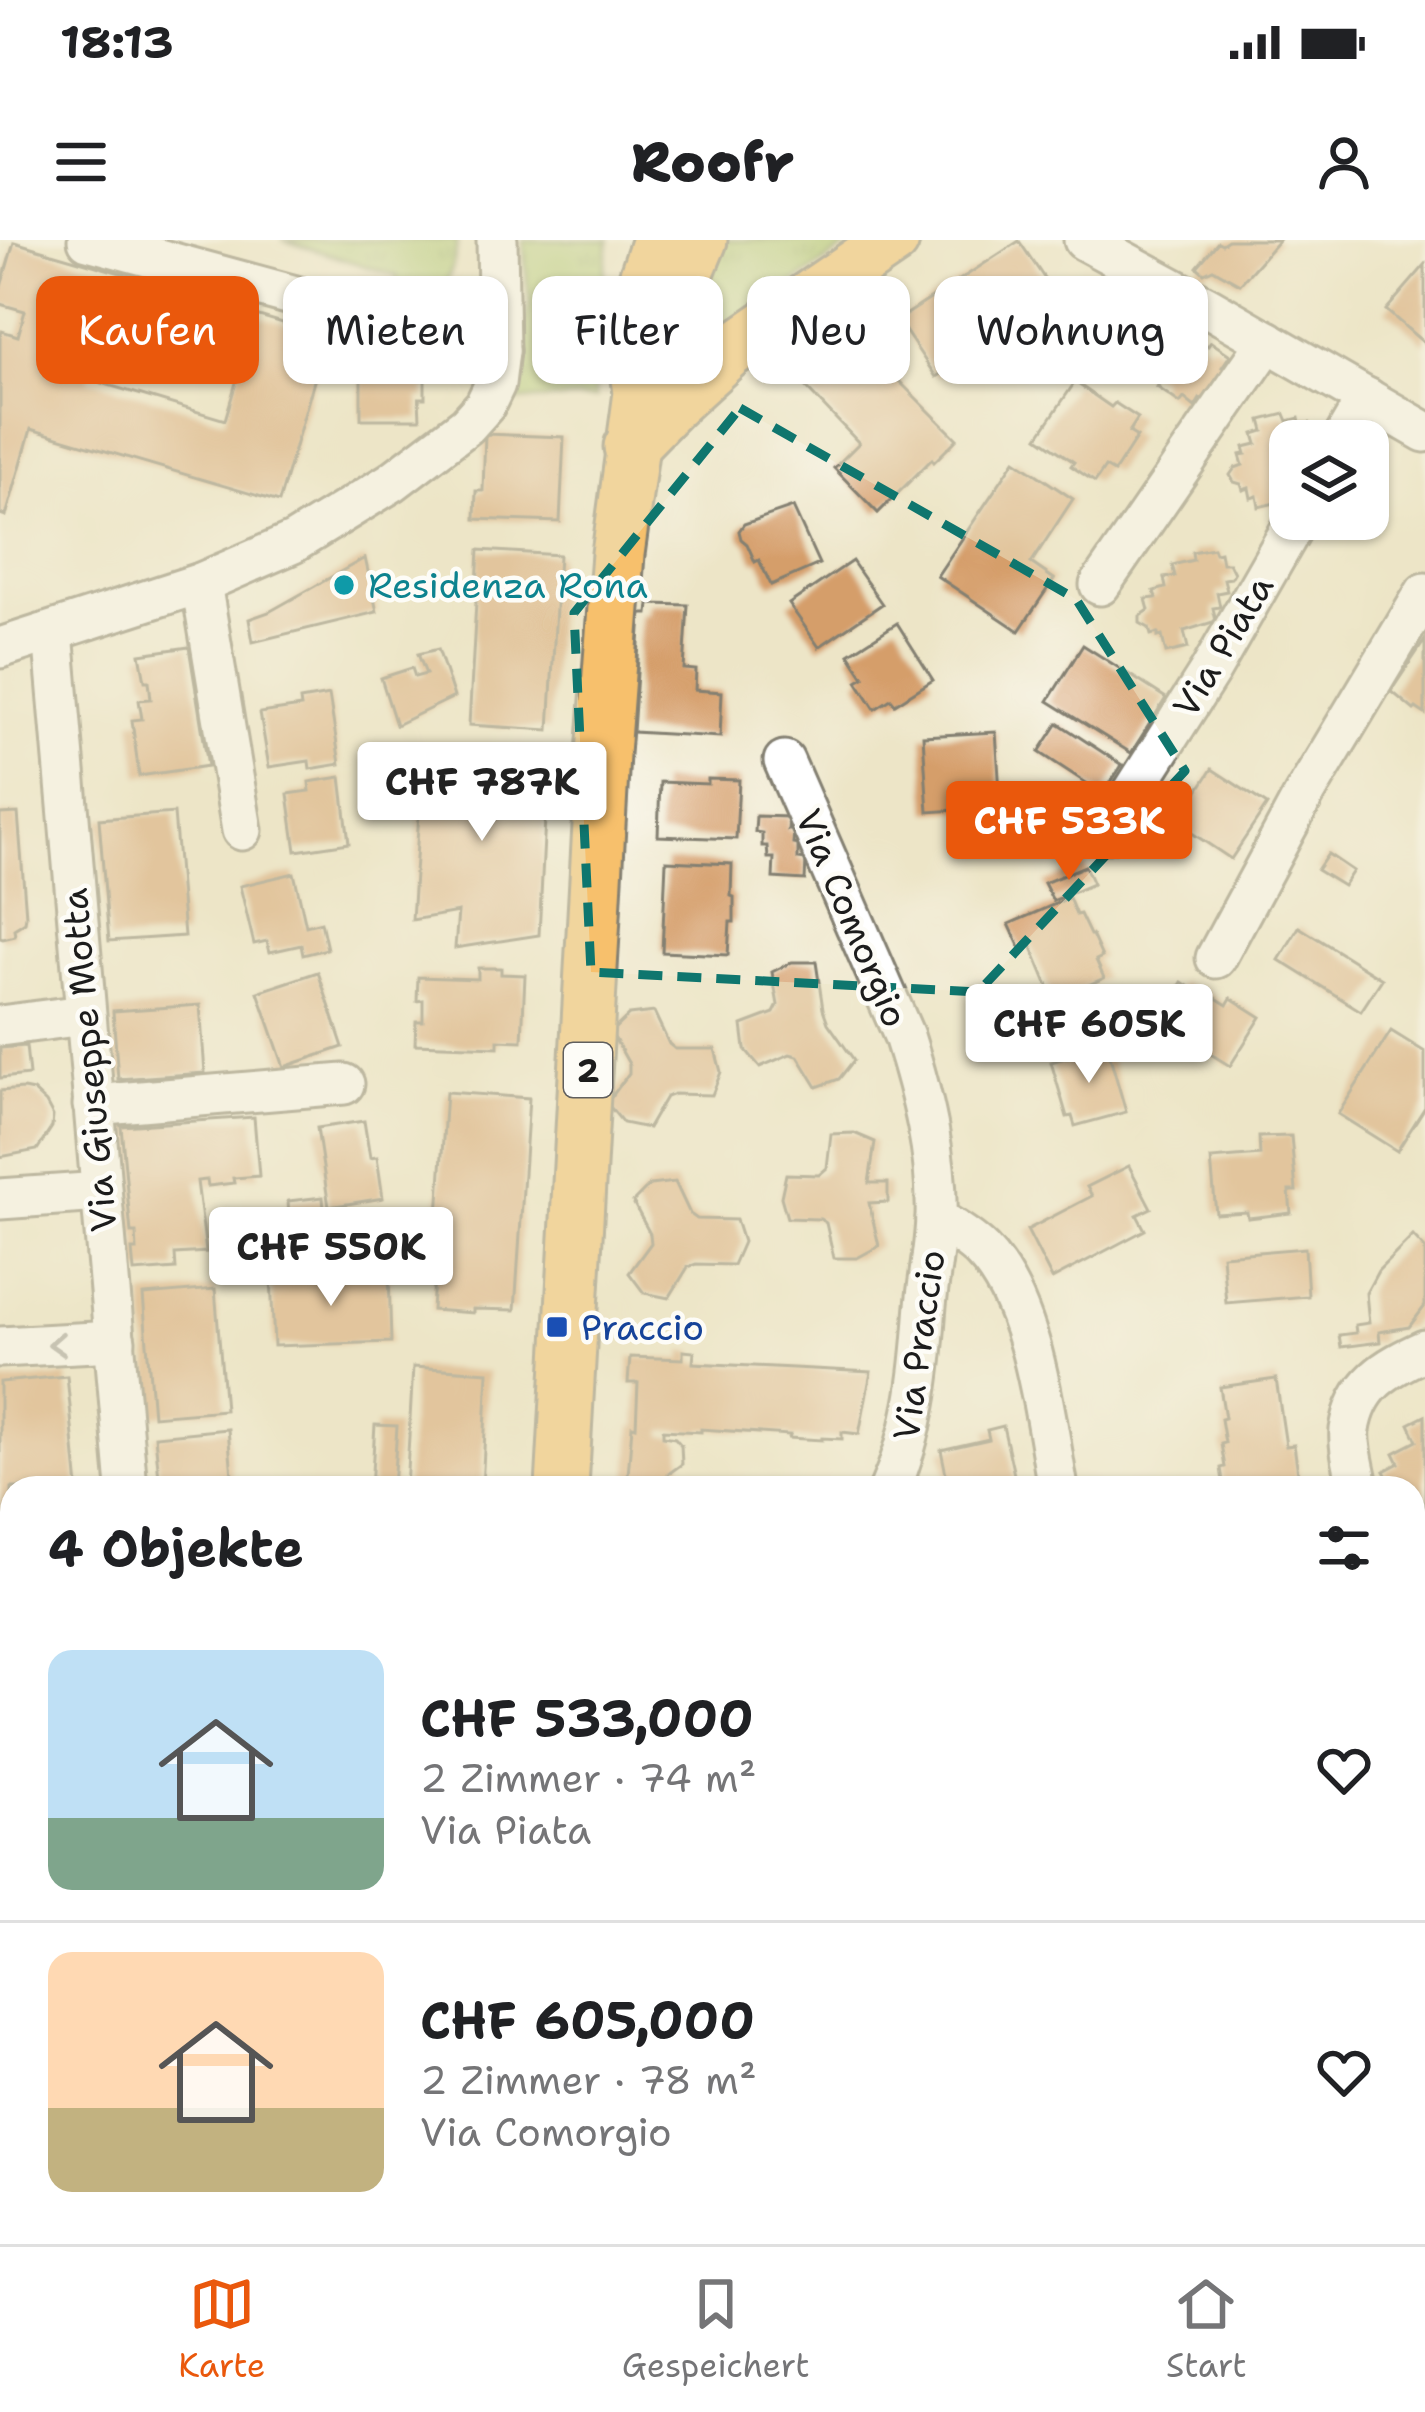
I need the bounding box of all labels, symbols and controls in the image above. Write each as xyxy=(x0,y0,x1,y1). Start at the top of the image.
text: 18:13 xyxy=(60,12,174,72)
text: Roofr xyxy=(631,126,794,198)
icon: menu xyxy=(48,129,114,195)
icon: person xyxy=(1311,129,1377,195)
chip: Kaufen xyxy=(36,276,259,384)
chip: Mieten xyxy=(283,276,508,384)
chip: Filter xyxy=(532,276,723,384)
chip: Neu xyxy=(747,276,910,384)
chip: Wohnung xyxy=(934,276,1208,384)
map controls xyxy=(1269,420,1389,540)
button: layers xyxy=(1269,420,1389,540)
place label: Residenza Rona xyxy=(368,561,648,610)
street label: Via Piata xyxy=(1161,566,1285,726)
marker: Residenza Rona xyxy=(331,572,357,598)
pin: CHF 787K xyxy=(358,742,606,844)
text: CHF 787K xyxy=(384,755,580,807)
pin: CHF 533K xyxy=(945,781,1193,883)
text: CHF 533K xyxy=(973,794,1165,846)
street label: Via Comorgio xyxy=(784,801,920,1035)
street label: Via Giuseppe Motta xyxy=(50,886,128,1234)
pin: CHF 605K xyxy=(965,984,1213,1086)
text: CHF 605K xyxy=(993,997,1185,1049)
road number: 2 xyxy=(564,1043,612,1097)
pin: CHF 550K xyxy=(207,1207,455,1309)
text: CHF 550K xyxy=(236,1220,426,1272)
street label: Via Praccio xyxy=(881,1247,957,1443)
place label: Praccio xyxy=(581,1303,704,1352)
marker: Praccio xyxy=(544,1314,570,1340)
one-way arrow xyxy=(47,1331,66,1357)
text: 4 Objekte xyxy=(48,1514,304,1582)
icon: filters xyxy=(1311,1515,1377,1581)
text: CHF 533,000 xyxy=(420,1684,754,1752)
icon: home xyxy=(144,1698,288,1842)
icon: heart xyxy=(1311,1737,1377,1803)
text: 2 Zimmer · 74 m² xyxy=(420,1752,757,1804)
text: Via Piata xyxy=(420,1804,591,1856)
text: CHF 605,000 xyxy=(420,1986,755,2054)
icon: home xyxy=(144,2000,288,2144)
icon: heart xyxy=(1311,2039,1377,2105)
text: 2 Zimmer · 78 m² xyxy=(420,2054,757,2106)
text: Via Comorgio xyxy=(420,2106,672,2158)
tab: Karte xyxy=(178,2271,265,2388)
tab: Gespeichert xyxy=(622,2271,810,2388)
tab: Start xyxy=(1166,2271,1247,2388)

